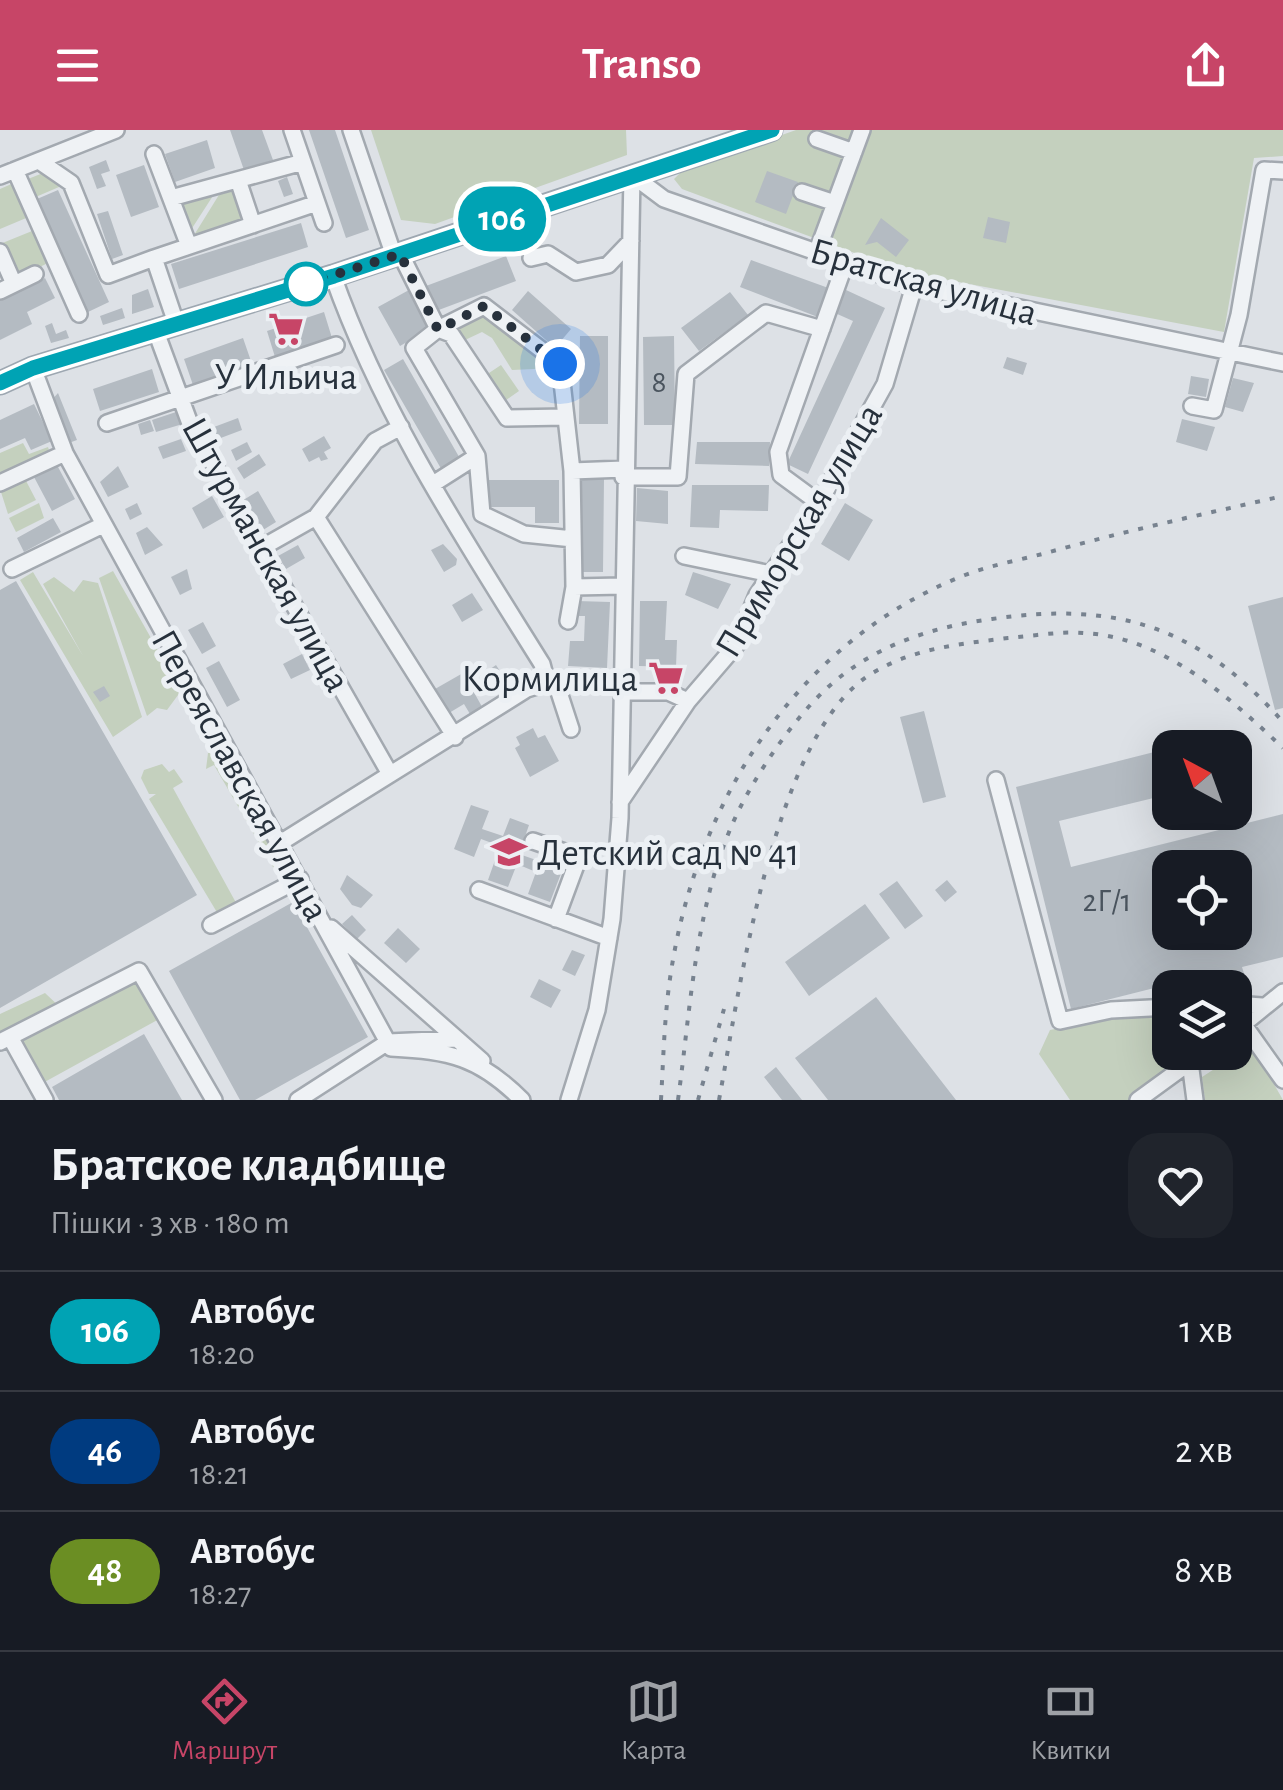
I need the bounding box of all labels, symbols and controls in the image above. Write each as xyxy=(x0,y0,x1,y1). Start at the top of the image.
icon: menu xyxy=(50,38,105,93)
icon: share xyxy=(1178,38,1233,93)
text: Transo xyxy=(582,42,701,87)
line badge: 106 xyxy=(444,186,560,252)
text: 106 xyxy=(478,202,526,237)
street label: Братская улица xyxy=(806,232,1041,333)
unlabelled marker xyxy=(285,263,327,305)
supermarket icon: У Ильича xyxy=(267,310,305,348)
your location xyxy=(535,339,585,389)
place label: У Ильича xyxy=(215,359,357,397)
house number: 8 xyxy=(651,366,667,398)
street label: Приморская улица xyxy=(709,398,890,664)
street label: Штурманская улица xyxy=(174,411,356,699)
street label: Переяславская улица xyxy=(143,624,335,928)
supermarket icon: Кормилица xyxy=(647,659,685,697)
place label: Кормилица xyxy=(461,661,638,699)
north arrow xyxy=(1152,730,1252,830)
map controls xyxy=(1152,730,1252,1070)
school or university icon: Детский сад № 41 xyxy=(490,833,528,871)
place label: Детский сад № 41 xyxy=(537,835,800,873)
button: locate xyxy=(1152,850,1252,950)
house number: 2Г/1 xyxy=(1082,885,1132,917)
button: layers xyxy=(1152,970,1252,1070)
button: heart xyxy=(1128,1133,1233,1238)
text: Братское кладбище xyxy=(50,1142,446,1190)
text: Пішки · 3 хв · 180 m xyxy=(50,1207,290,1239)
text: Автобус xyxy=(190,1293,315,1331)
text: 1 хв xyxy=(1179,1312,1233,1350)
text: 106 xyxy=(81,1314,129,1349)
text: 18:20 xyxy=(190,1338,255,1370)
text: Автобус xyxy=(190,1413,315,1451)
text: 2 хв xyxy=(1175,1432,1233,1470)
text: 46 xyxy=(88,1434,122,1469)
text: 18:21 xyxy=(190,1458,249,1490)
text: Автобус xyxy=(190,1533,315,1571)
text: 8 хв xyxy=(1174,1552,1233,1590)
text: 48 xyxy=(88,1554,122,1589)
text: 18:27 xyxy=(190,1578,251,1610)
tab: Маршрут xyxy=(172,1674,277,1768)
tab: Карта xyxy=(621,1674,686,1768)
tab: Квитки xyxy=(1030,1674,1111,1768)

